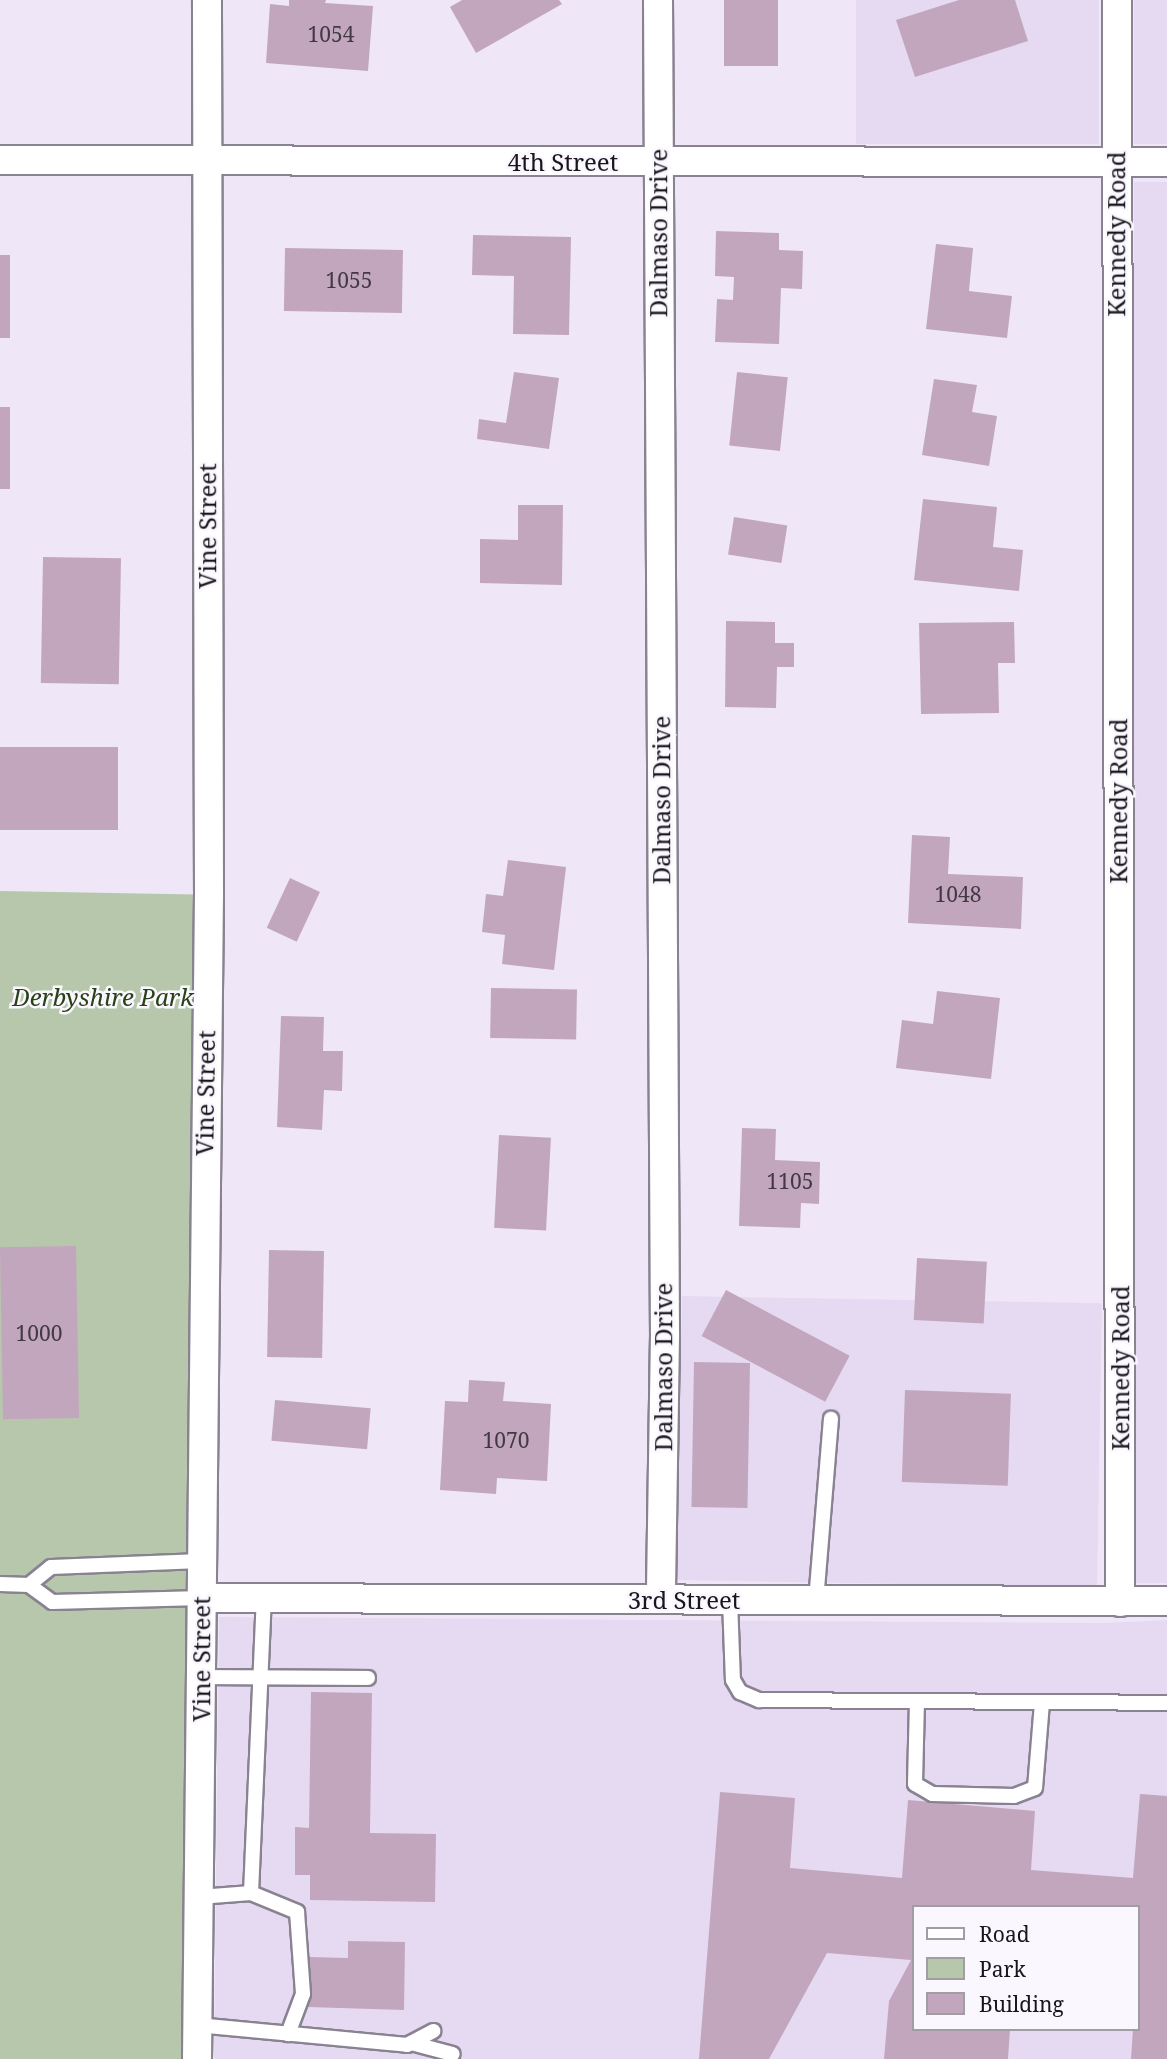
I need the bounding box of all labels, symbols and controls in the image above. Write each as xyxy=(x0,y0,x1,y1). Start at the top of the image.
house number: 1054 xyxy=(308,21,354,47)
street label: 4th Street xyxy=(508,148,618,176)
street label: Dalmaso Drive xyxy=(644,149,672,317)
street label: Kennedy Road xyxy=(1102,151,1130,317)
house number: 1055 xyxy=(326,267,372,293)
street label: Vine Street xyxy=(193,463,221,589)
street label: Dalmaso Drive xyxy=(647,716,675,884)
street label: Kennedy Road xyxy=(1104,718,1132,884)
house number: 1048 xyxy=(935,881,981,907)
park label: Derbyshire Park xyxy=(12,983,194,1011)
street label: Vine Street xyxy=(190,1030,220,1156)
house number: 1105 xyxy=(767,1168,813,1194)
street label: Dalmaso Drive xyxy=(649,1283,677,1451)
street label: Kennedy Road xyxy=(1106,1285,1134,1451)
house number: 1000 xyxy=(16,1320,62,1346)
house number: 1070 xyxy=(483,1427,529,1453)
street label: 3rd Street xyxy=(628,1586,740,1614)
street label: Vine Street xyxy=(187,1596,215,1722)
legend xyxy=(912,1905,1139,2031)
text: Road xyxy=(979,1920,1030,1948)
text: Park xyxy=(979,1955,1026,1983)
text: Building xyxy=(979,1990,1064,2018)

